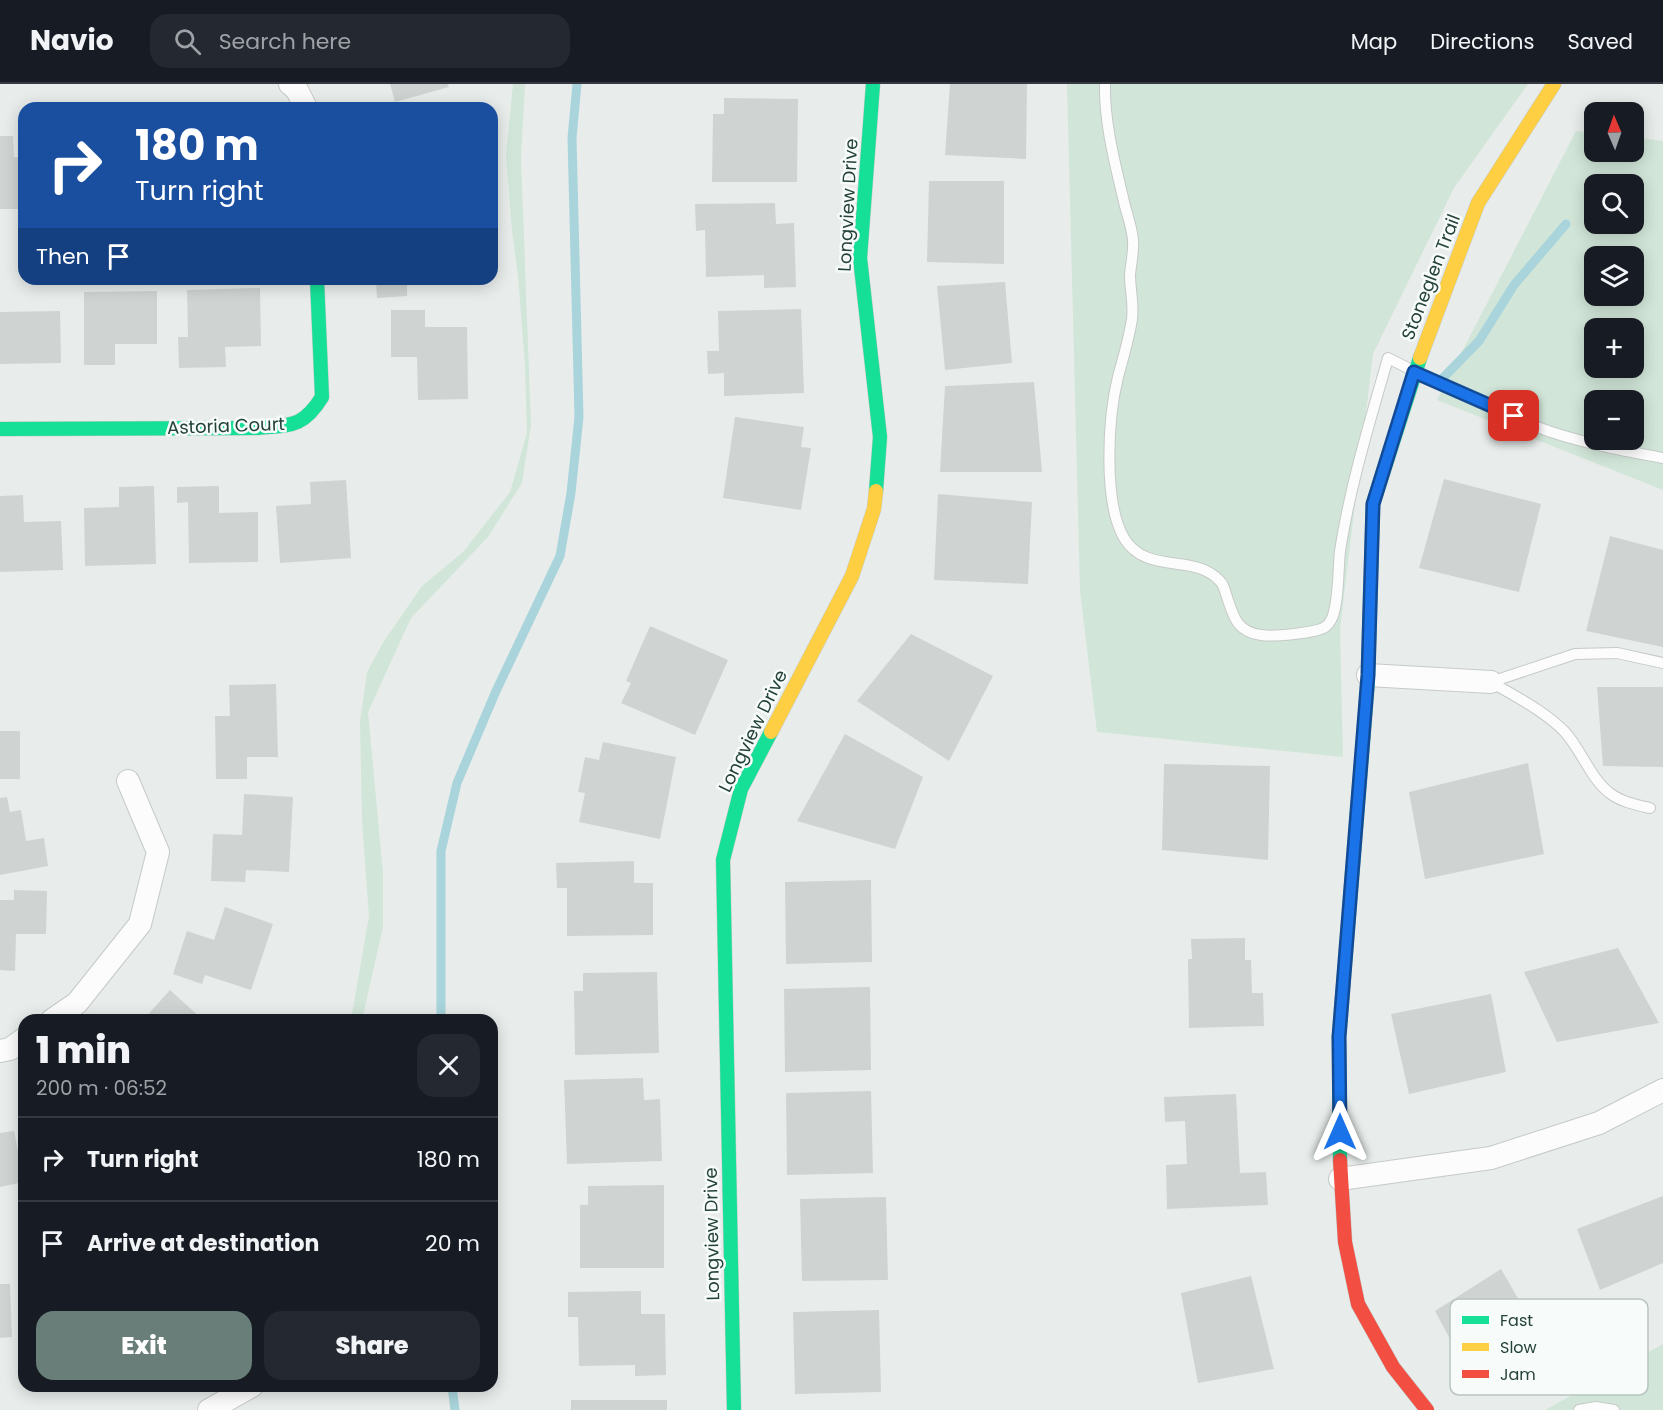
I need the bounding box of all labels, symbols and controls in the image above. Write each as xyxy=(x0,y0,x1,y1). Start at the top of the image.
search box xyxy=(150,14,570,68)
text: Navio xyxy=(30,21,114,60)
icon: search xyxy=(171,25,204,58)
text: Search here xyxy=(219,26,351,57)
text: Map xyxy=(1351,27,1397,56)
text: Directions xyxy=(1430,27,1534,56)
text: Saved xyxy=(1567,27,1633,56)
north arrow xyxy=(1584,102,1644,162)
map controls xyxy=(1584,102,1644,450)
text: 180 m xyxy=(135,116,259,175)
icon: right xyxy=(36,126,114,204)
street label: Longview Drive xyxy=(832,138,863,272)
text: Turn right xyxy=(135,172,264,209)
button: search xyxy=(1584,174,1644,234)
street label: Stoneglen Trail xyxy=(1395,210,1466,343)
icon: arrive xyxy=(102,240,135,273)
text: Then xyxy=(36,241,90,272)
button: layers xyxy=(1584,246,1644,306)
button: + xyxy=(1584,318,1644,378)
pin xyxy=(1488,390,1539,441)
button: − xyxy=(1584,390,1644,450)
icon: arrive xyxy=(1497,399,1530,432)
street label: Astoria Court xyxy=(167,411,285,440)
street label: Longview Drive xyxy=(712,665,793,796)
text: 1 min xyxy=(36,1025,131,1076)
button: close xyxy=(417,1034,480,1097)
text: 200 m · 06:52 xyxy=(36,1074,167,1102)
position arrow xyxy=(1308,1100,1372,1164)
icon: right xyxy=(36,1143,69,1176)
text: Turn right xyxy=(87,1144,198,1175)
text: 180 m xyxy=(417,1144,480,1175)
street label: Longview Drive xyxy=(698,1167,725,1301)
icon: arrive xyxy=(36,1227,69,1260)
text: Arrive at destination xyxy=(87,1228,319,1259)
text: 20 m xyxy=(425,1228,480,1259)
legend xyxy=(1450,1299,1648,1395)
text: Fast xyxy=(1500,1309,1533,1332)
button: Exit xyxy=(36,1311,252,1380)
button: Share xyxy=(264,1311,480,1380)
text: Slow xyxy=(1500,1336,1537,1359)
text: Jam xyxy=(1500,1363,1536,1386)

